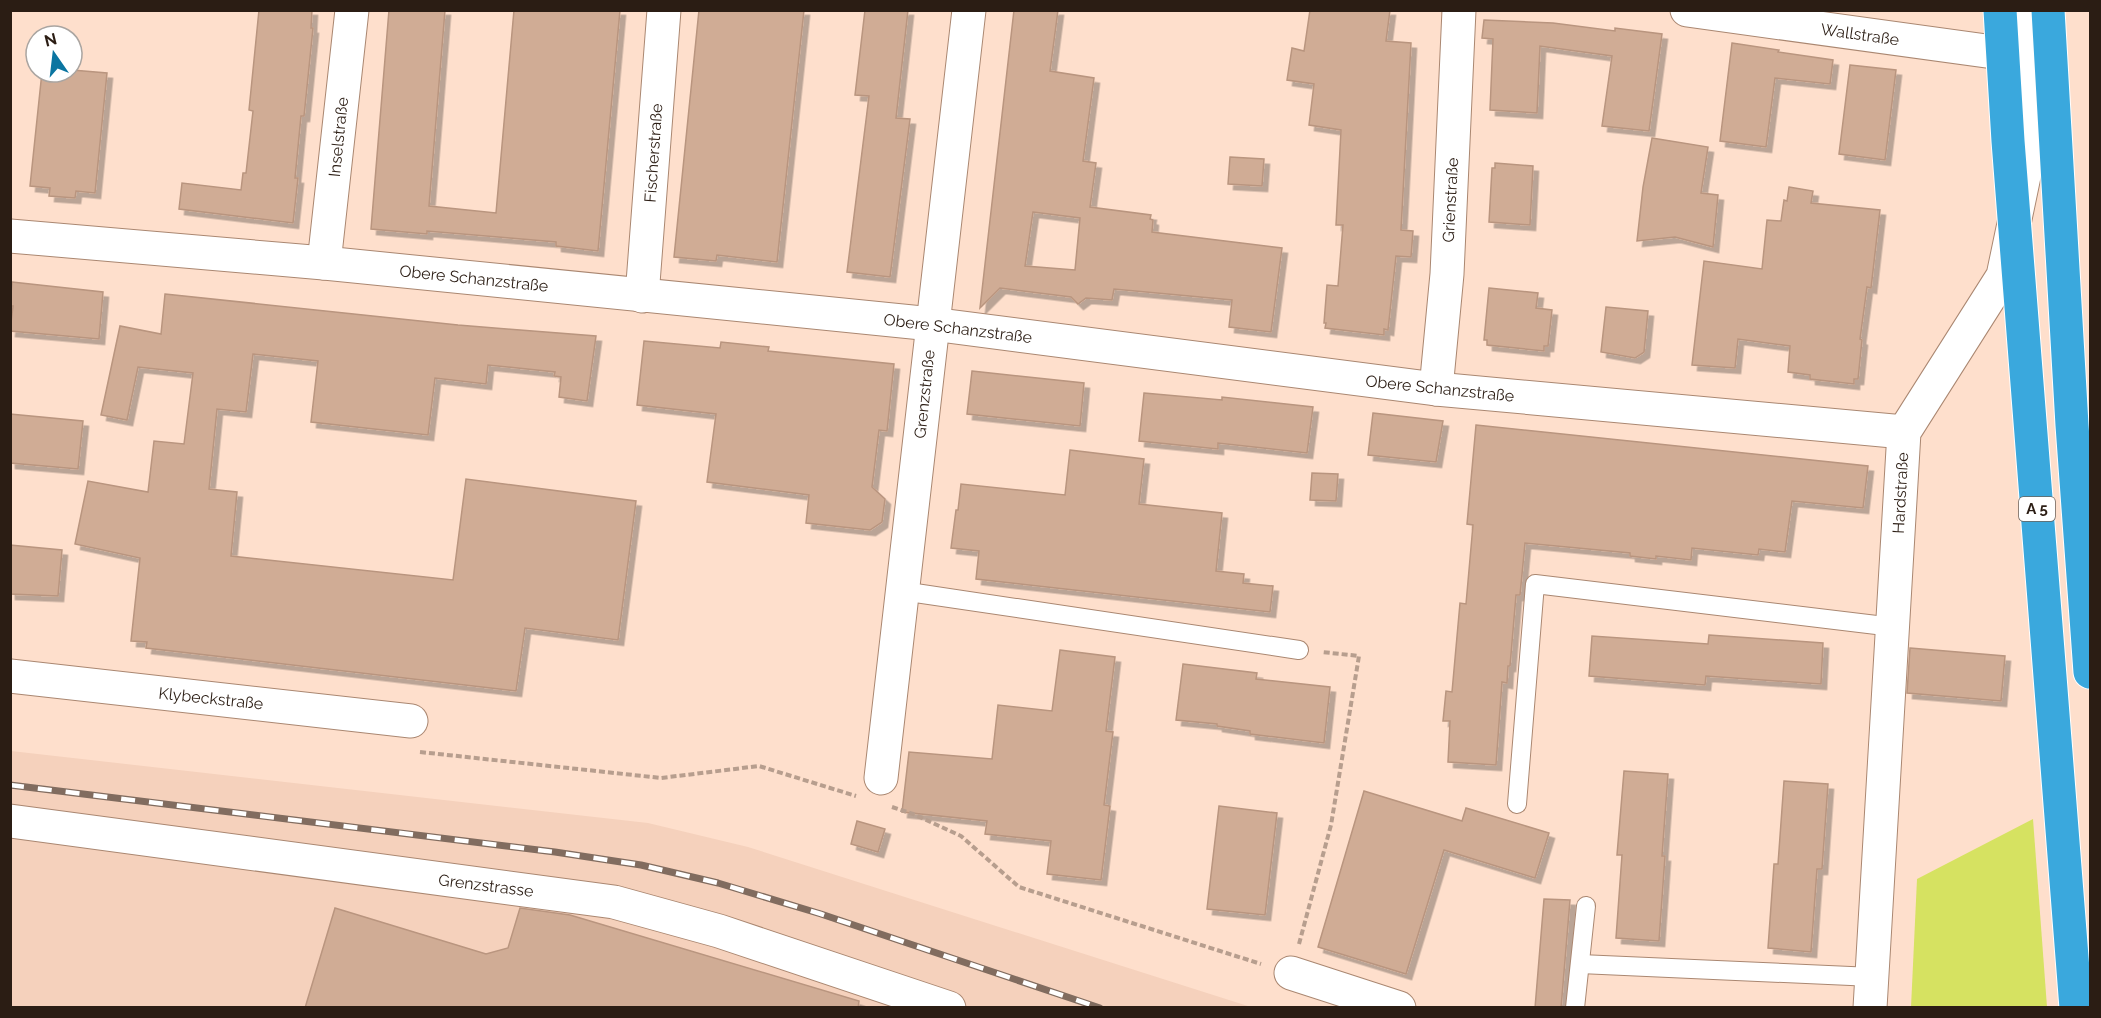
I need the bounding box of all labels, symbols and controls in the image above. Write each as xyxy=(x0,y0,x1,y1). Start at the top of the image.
street label: Wallstraße xyxy=(1820,20,1900,49)
north arrow xyxy=(24,24,84,84)
text: N xyxy=(42,29,59,51)
street label: Inselstraße xyxy=(325,96,352,178)
street label: Fischerstraße xyxy=(641,103,666,203)
street label: Grienstraße xyxy=(1439,157,1462,243)
street label: Obere Schanzstraße xyxy=(399,261,549,296)
street label: Obere Schanzstraße xyxy=(883,310,1033,347)
street label: Grenzstraße xyxy=(910,349,939,439)
street label: Obere Schanzstraße xyxy=(1365,371,1515,406)
street label: Hardstraße xyxy=(1889,452,1912,534)
road number: A 5 xyxy=(2019,497,2055,521)
street label: Klybeckstraße xyxy=(158,684,264,713)
street label: Grenzstrasse xyxy=(437,870,535,901)

